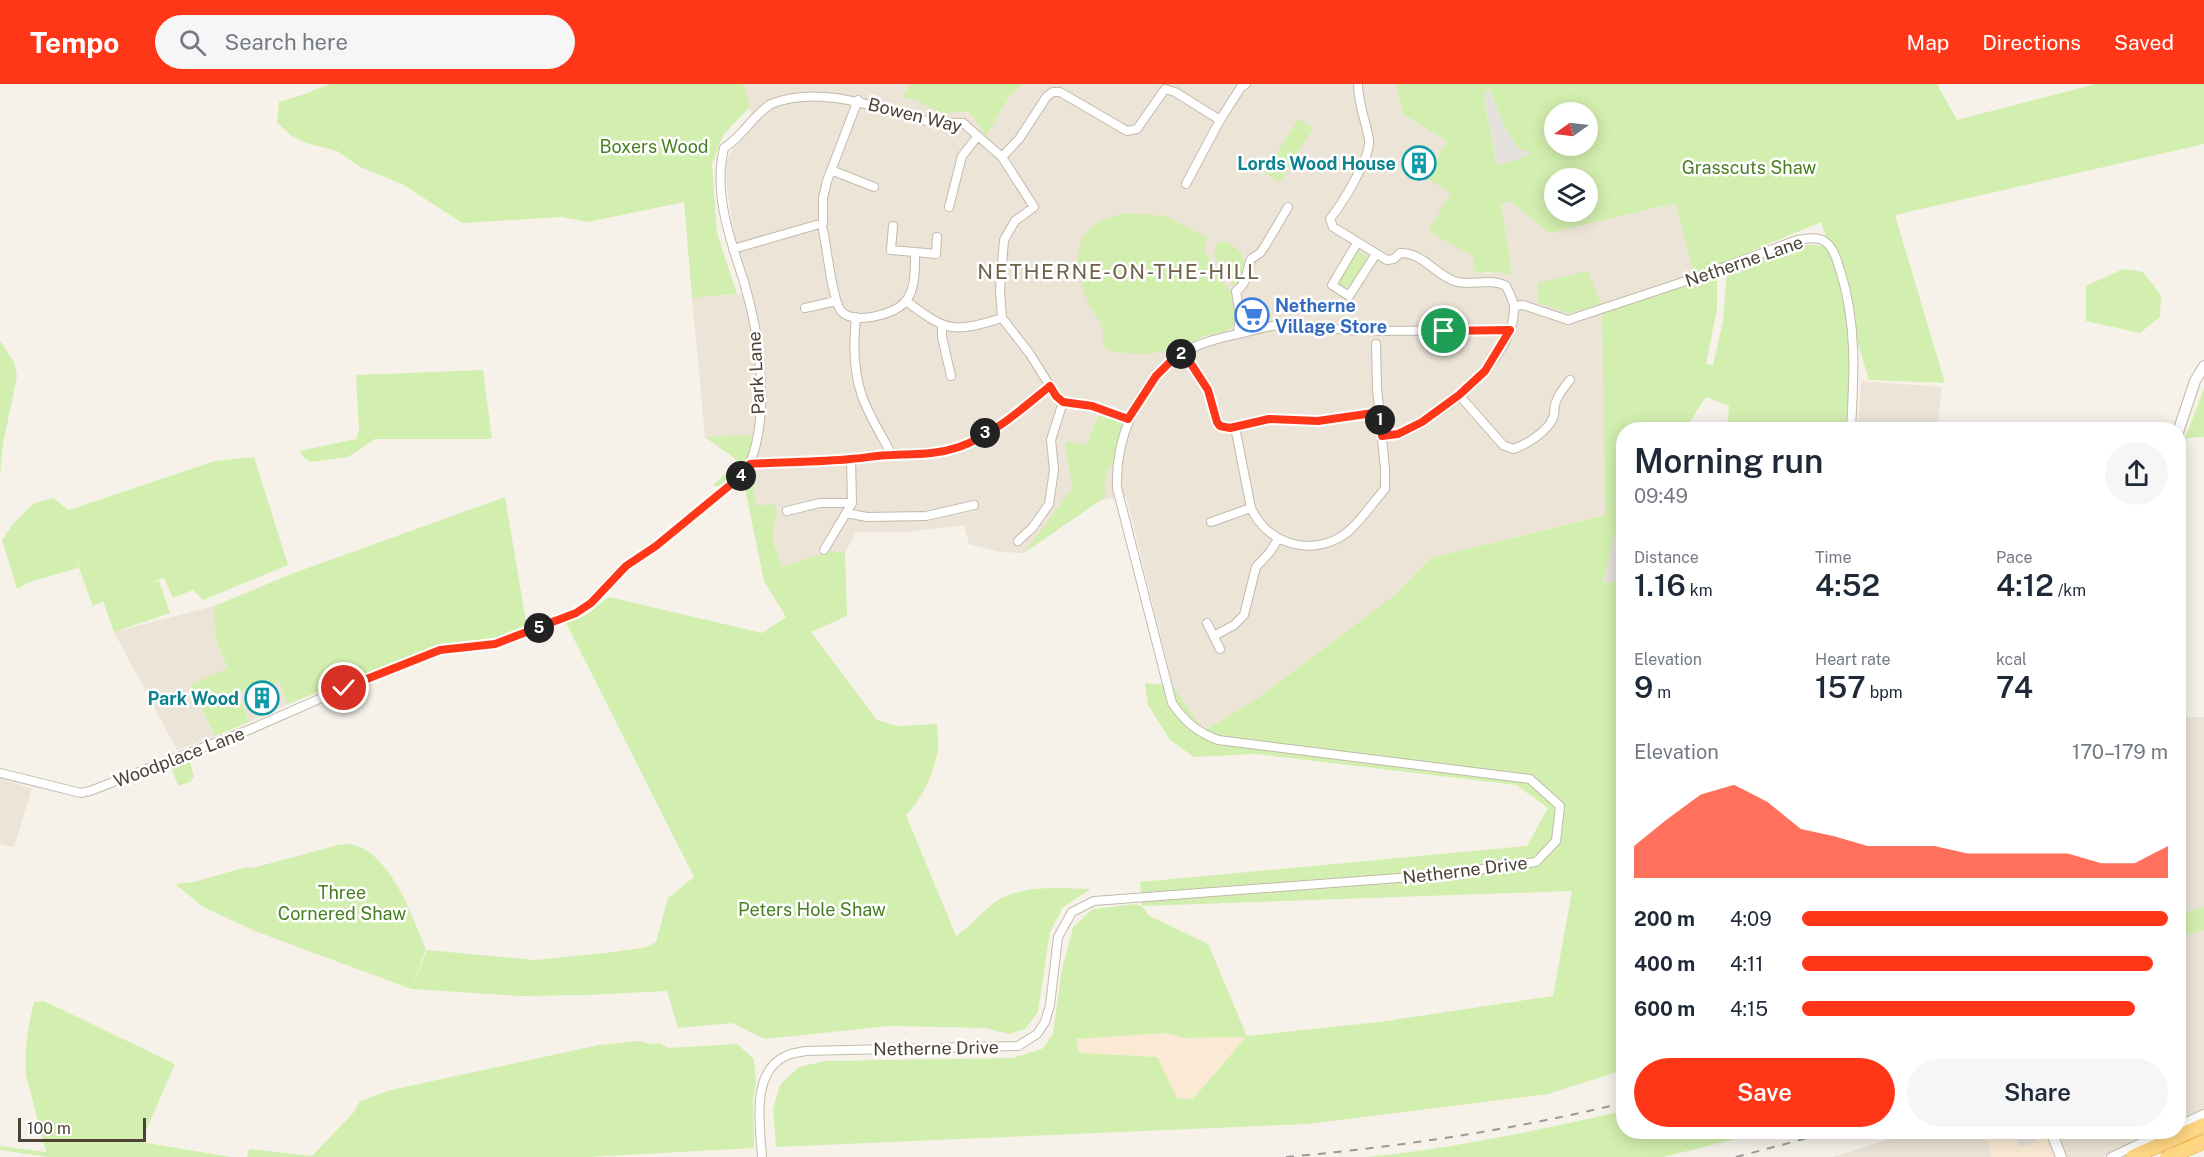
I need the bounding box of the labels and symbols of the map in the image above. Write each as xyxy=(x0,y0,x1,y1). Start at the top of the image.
street label: Bowen Way xyxy=(866,93,965,137)
north arrow xyxy=(1544,102,1598,156)
park label: Boxers Wood xyxy=(599,136,709,157)
building icon: Lords Wood House xyxy=(1401,145,1437,181)
place label: Lords Wood House xyxy=(1237,153,1396,174)
park label: Grasscuts Shaw xyxy=(1682,157,1816,178)
street label: Netherne Lane xyxy=(1682,231,1806,291)
district label: NETHERNE-ON-THE-HILL xyxy=(977,259,1261,284)
place label: Netherne Village Store xyxy=(1275,295,1387,337)
supermarket icon: Netherne Village Store xyxy=(1234,297,1270,333)
pin xyxy=(1418,305,1469,356)
street label: Park Lane xyxy=(743,331,769,415)
pin: 2 xyxy=(1166,339,1196,369)
pin: 1 xyxy=(1365,405,1395,435)
pin: 3 xyxy=(970,418,1000,448)
pin: 4 xyxy=(726,461,756,491)
pin: 5 xyxy=(524,613,554,643)
pin xyxy=(318,662,369,713)
building icon: Park Wood xyxy=(244,680,280,716)
place label: Park Wood xyxy=(148,688,239,709)
street label: Woodplace Lane xyxy=(111,722,247,792)
street label: Netherne Drive xyxy=(1401,852,1529,888)
park label: Three Cornered Shaw xyxy=(278,882,406,924)
park label: Peters Hole Shaw xyxy=(738,899,886,920)
street label: Netherne Drive xyxy=(873,1036,999,1060)
scale bar xyxy=(18,1115,146,1142)

